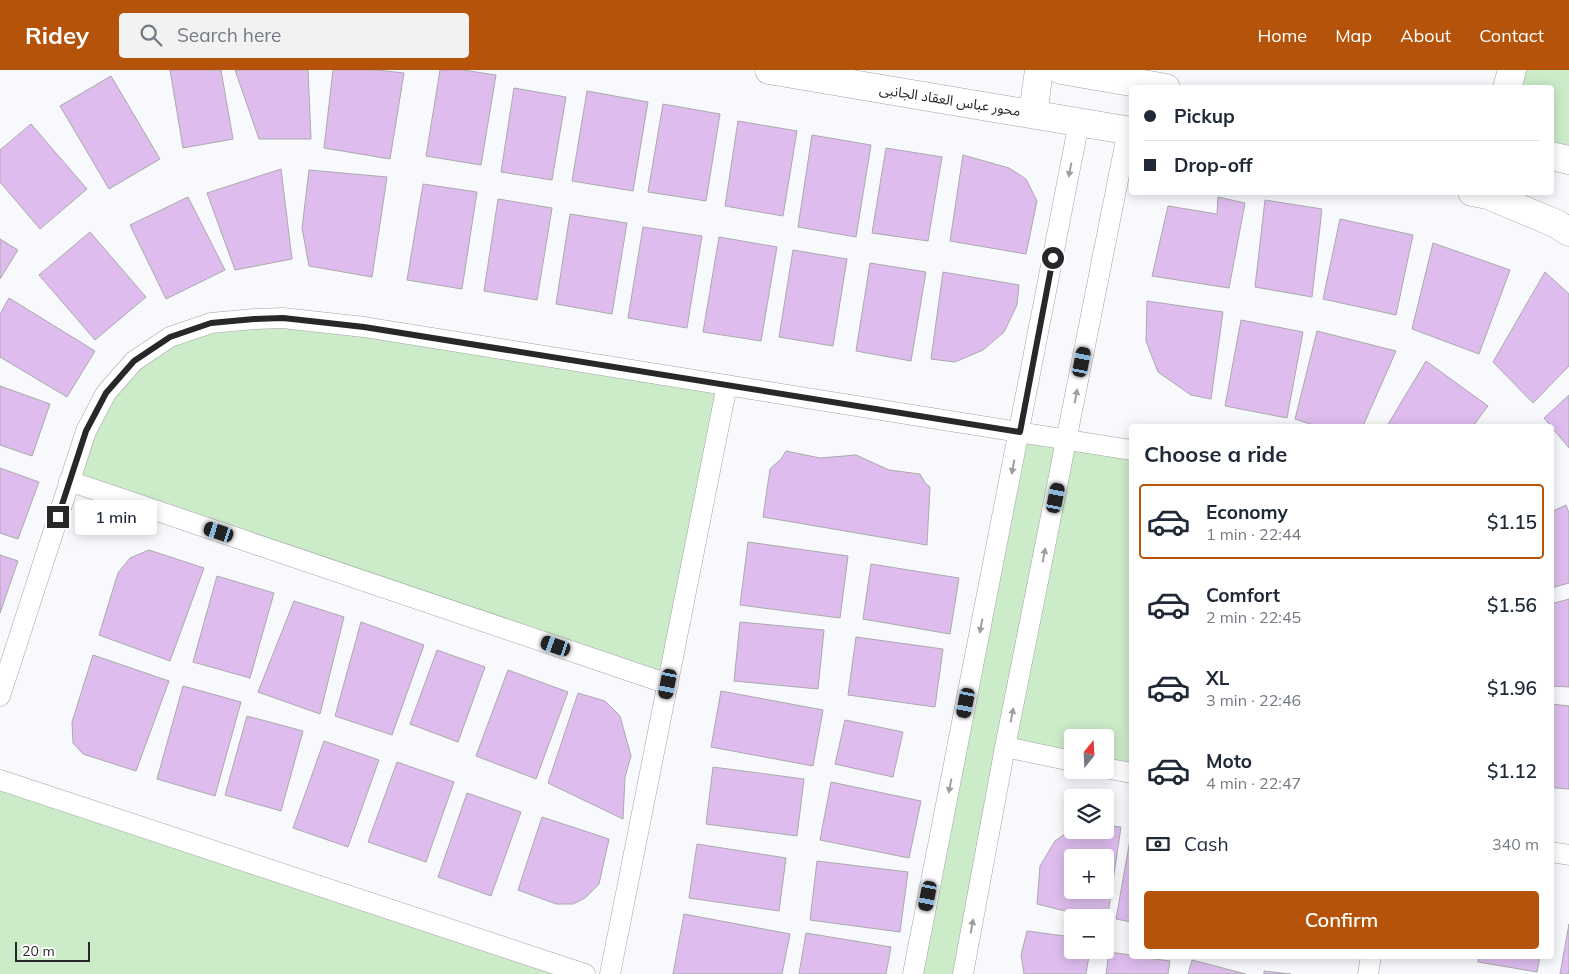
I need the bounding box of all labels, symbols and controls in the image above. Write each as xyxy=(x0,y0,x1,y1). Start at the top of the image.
search box xyxy=(119,13,469,58)
text: Ridey xyxy=(25,20,89,50)
icon: search xyxy=(137,21,165,49)
text: Search here xyxy=(177,23,281,47)
text: Home xyxy=(1257,24,1307,47)
text: Map xyxy=(1335,24,1372,47)
text: About xyxy=(1400,24,1451,47)
text: Contact xyxy=(1479,24,1544,47)
street label: محور عباس العقاد الجانبى xyxy=(878,80,1022,120)
text: Pickup xyxy=(1174,104,1235,128)
text: Drop-off xyxy=(1174,153,1252,177)
one-way arrow xyxy=(1066,162,1074,178)
route start xyxy=(1042,247,1064,269)
car xyxy=(1071,346,1092,378)
one-way arrow xyxy=(1072,388,1080,404)
text: Choose a ride xyxy=(1144,440,1287,468)
one-way arrow xyxy=(1008,459,1016,475)
car xyxy=(1045,482,1066,514)
icon: car xyxy=(1146,499,1191,544)
callout: 1 min xyxy=(76,500,158,534)
text: Economy xyxy=(1206,500,1288,524)
route end xyxy=(47,506,69,528)
text: 1 min xyxy=(95,507,137,527)
text: $1.15 xyxy=(1487,510,1537,534)
car xyxy=(202,520,235,544)
text: 1 min · 22:44 xyxy=(1206,524,1301,544)
one-way arrow xyxy=(1040,548,1048,563)
icon: car xyxy=(1146,582,1191,627)
text: Comfort xyxy=(1206,583,1280,607)
text: $1.56 xyxy=(1487,593,1537,617)
text: 2 min · 22:45 xyxy=(1206,607,1301,627)
one-way arrow xyxy=(977,619,985,635)
car xyxy=(539,634,572,658)
icon: car xyxy=(1146,665,1191,710)
text: XL xyxy=(1206,666,1229,690)
car xyxy=(657,668,678,700)
text: $1.96 xyxy=(1487,676,1537,700)
car xyxy=(955,687,976,719)
text: 3 min · 22:46 xyxy=(1206,690,1301,710)
one-way arrow xyxy=(1008,706,1016,722)
north arrow xyxy=(1064,729,1114,779)
map controls xyxy=(1064,729,1114,959)
icon: car xyxy=(1146,748,1191,793)
text: Moto xyxy=(1206,749,1252,773)
text: $1.12 xyxy=(1487,759,1537,783)
text: 4 min · 22:47 xyxy=(1206,773,1301,793)
one-way arrow xyxy=(946,778,954,793)
button: layers xyxy=(1064,789,1114,839)
icon: cash xyxy=(1144,830,1172,858)
text: Cash xyxy=(1184,832,1229,856)
text: 340 m xyxy=(1492,834,1539,854)
button: + xyxy=(1064,849,1114,899)
car xyxy=(917,880,938,912)
button: Confirm xyxy=(1144,891,1539,949)
button: − xyxy=(1064,909,1114,959)
one-way arrow xyxy=(968,918,976,934)
scale bar xyxy=(15,939,90,962)
text: 20 m xyxy=(22,942,55,960)

